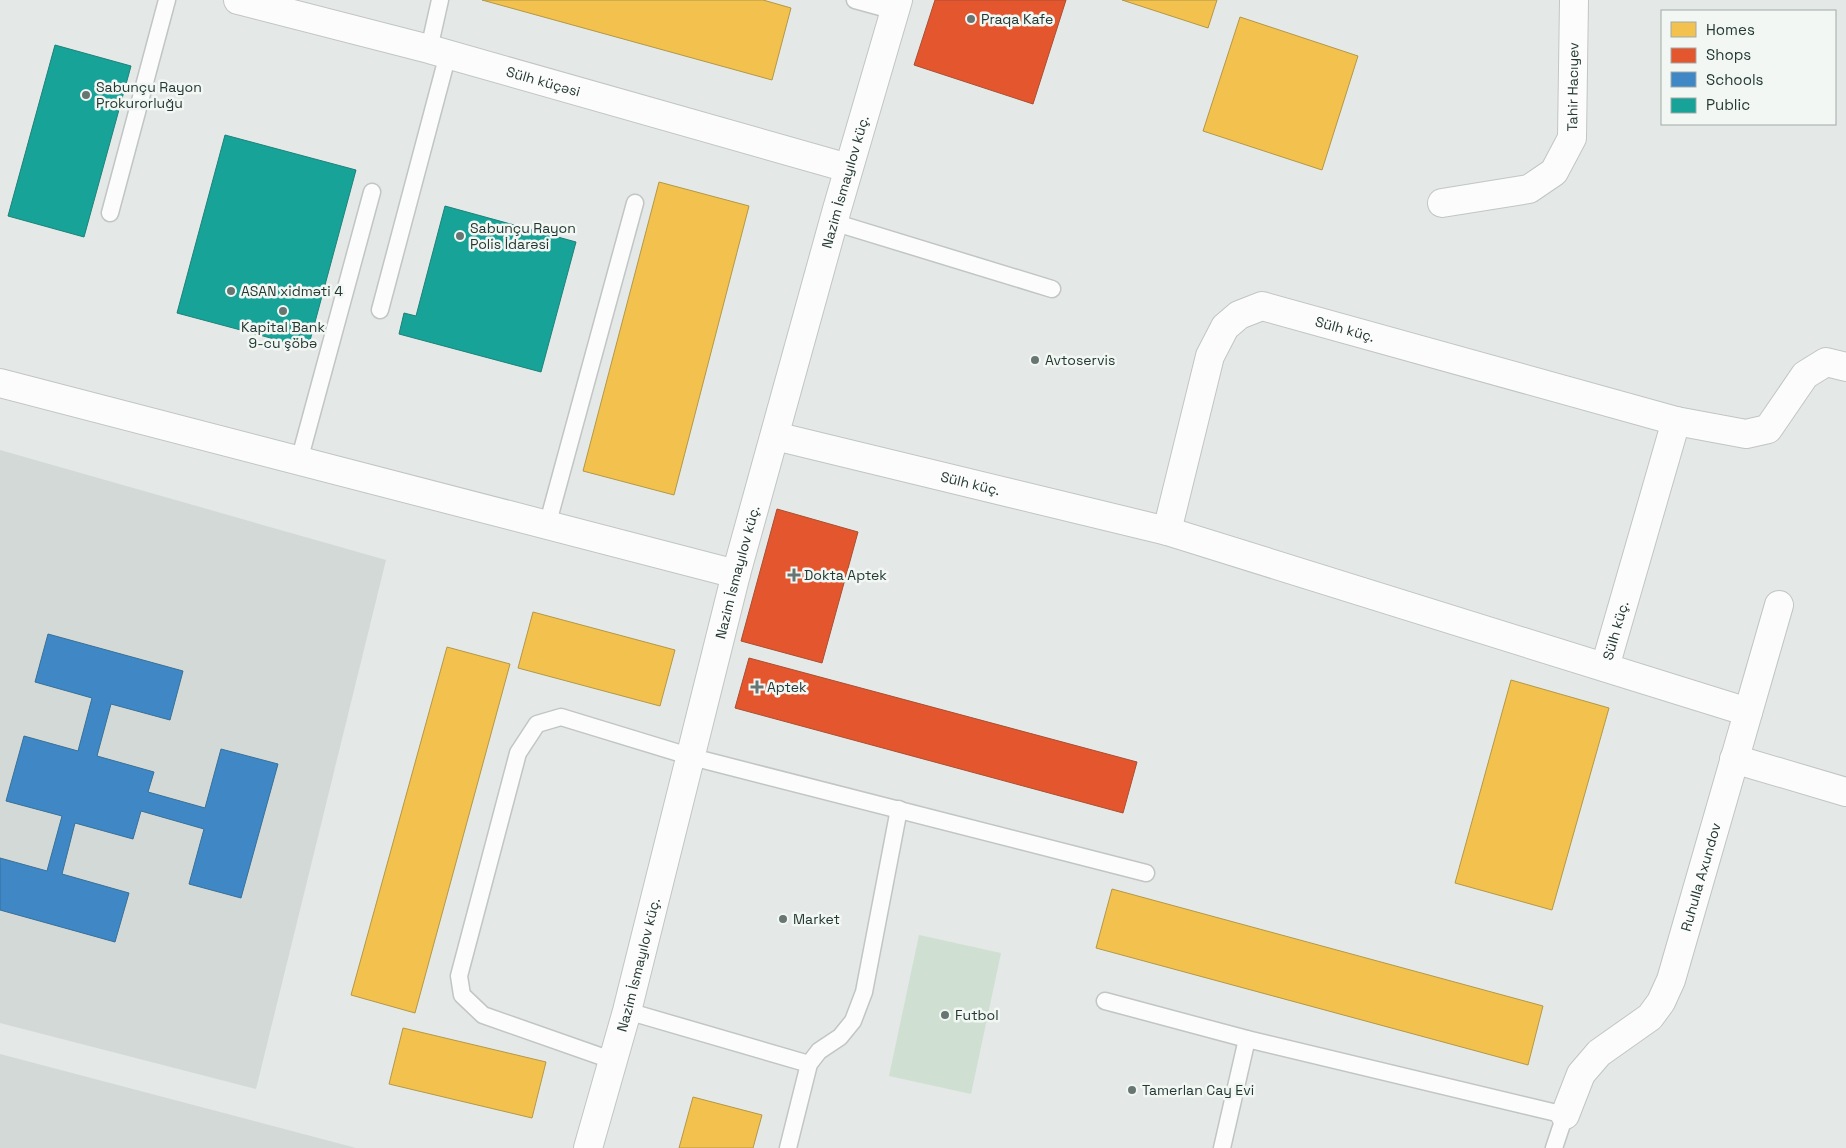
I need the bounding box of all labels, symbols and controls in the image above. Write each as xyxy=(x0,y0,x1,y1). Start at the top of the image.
place label: Praqa Kafe xyxy=(981,10,1053,28)
legend xyxy=(1661,10,1836,125)
marker: Praqa Kafe xyxy=(965,13,977,25)
text: Homes xyxy=(1706,20,1755,39)
street label: Tahir Hacıyev xyxy=(1563,42,1582,131)
text: Shops xyxy=(1706,45,1751,64)
street label: Sülh küçəsi xyxy=(504,62,583,101)
text: Schools xyxy=(1706,70,1764,89)
place label: Sabunçu Rayon Prokurorluğu xyxy=(96,78,202,112)
marker: Sabunçu Rayon Prokurorluğu xyxy=(80,89,92,101)
text: Public xyxy=(1706,95,1750,114)
street label: Nazim İsmayılov küç. xyxy=(818,113,873,250)
place label: Sabunçu Rayon Polis İdarəsi xyxy=(470,219,576,253)
marker: Sabunçu Rayon Polis İdarəsi xyxy=(454,230,466,242)
place label: ASAN xidməti 4 xyxy=(241,282,343,300)
marker: ASAN xidməti 4 xyxy=(225,285,237,297)
marker: Kapital Bank 9-cu şöbə xyxy=(277,305,289,317)
street label: Sülh küç. xyxy=(1313,312,1377,346)
place label: Kapital Bank 9-cu şöbə xyxy=(241,318,325,352)
place label: Avtoservis xyxy=(1045,351,1115,369)
marker: Avtoservis xyxy=(1029,354,1041,366)
street label: Sülh küç. xyxy=(939,467,1002,499)
street label: Nazim İsmayılov küç. xyxy=(711,503,764,641)
place label: Dokta Aptek xyxy=(804,566,887,584)
marker: Dokta Aptek xyxy=(788,569,800,581)
street label: Sülh küç. xyxy=(1598,599,1633,662)
place label: Aptek xyxy=(767,678,807,696)
marker: Aptek xyxy=(751,681,763,693)
street label: Ruhulla Axundov xyxy=(1676,820,1725,933)
street label: Nazim İsmayılov küç. xyxy=(613,896,664,1034)
place label: Market xyxy=(793,910,840,928)
marker: Market xyxy=(777,913,789,925)
place label: Futbol xyxy=(955,1006,999,1024)
marker: Futbol xyxy=(939,1009,951,1021)
place label: Tamerlan Cay Evi xyxy=(1142,1081,1254,1099)
marker: Tamerlan Cay Evi xyxy=(1126,1084,1138,1096)

